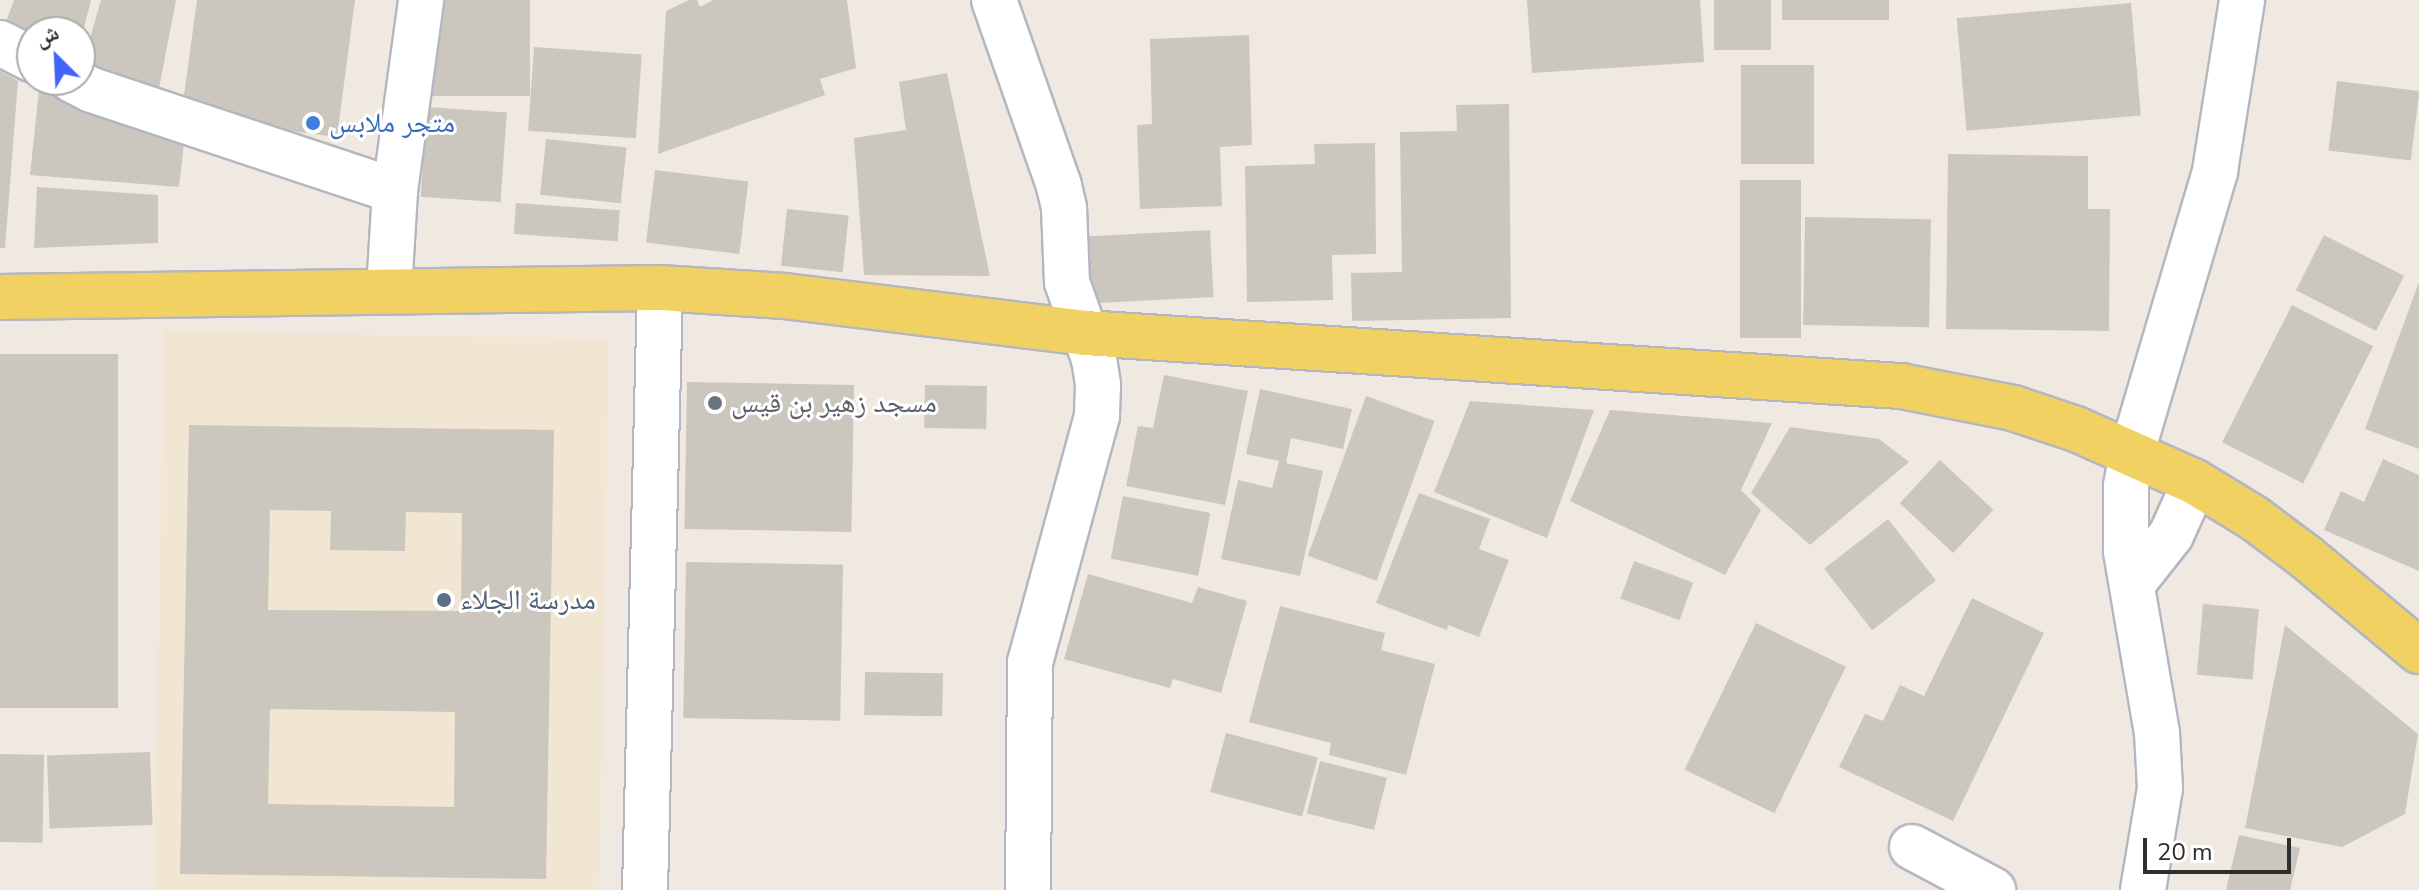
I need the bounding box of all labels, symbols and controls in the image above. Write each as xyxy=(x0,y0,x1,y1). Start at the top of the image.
north arrow xyxy=(16,16,96,96)
text: ش xyxy=(30,17,64,54)
place label: متجر ملابس xyxy=(329,106,455,140)
marker: متجر ملابس xyxy=(304,114,322,132)
place label: مسجد زهير بن قيس xyxy=(731,386,937,420)
marker: مسجد زهير بن قيس xyxy=(706,394,724,412)
place label: مدرسة الجلاء xyxy=(460,583,596,617)
marker: مدرسة الجلاء xyxy=(435,591,453,609)
scale bar xyxy=(2147,822,2295,872)
text: 20 m xyxy=(2157,836,2213,868)

